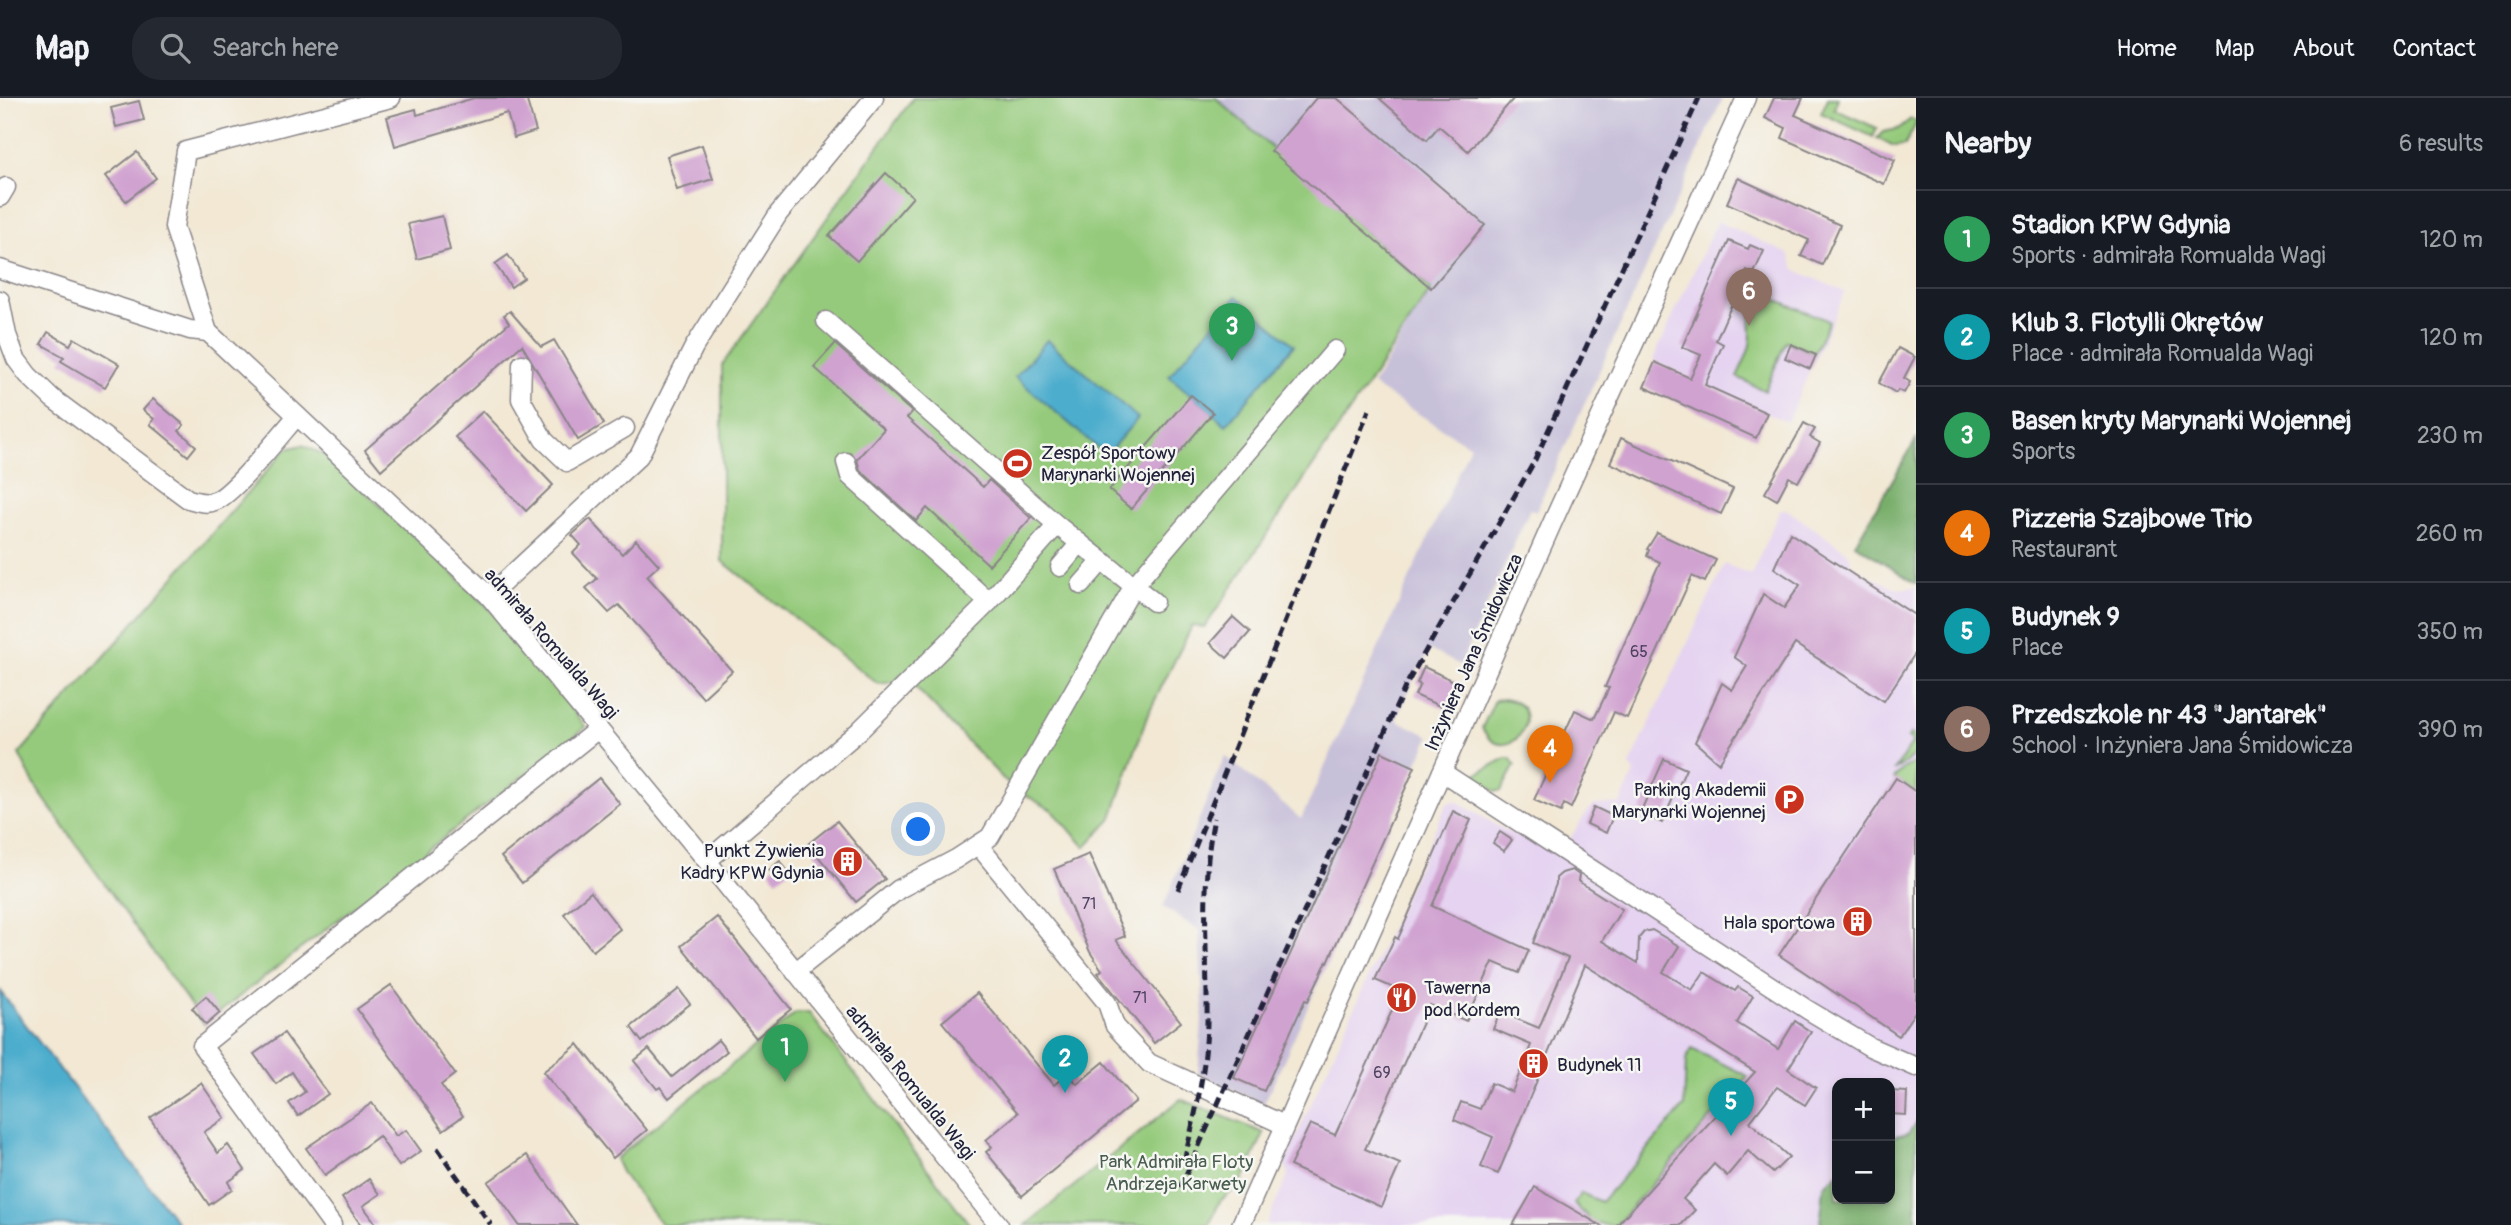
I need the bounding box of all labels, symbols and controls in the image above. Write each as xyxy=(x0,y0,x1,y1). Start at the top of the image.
search box xyxy=(132,17,622,80)
text: Map xyxy=(35,28,90,69)
icon: search xyxy=(156,29,194,67)
text: Search here xyxy=(212,32,339,64)
text: Home xyxy=(2116,34,2177,63)
text: Map xyxy=(2215,34,2255,63)
text: About xyxy=(2293,34,2355,63)
text: Contact xyxy=(2393,34,2476,63)
text: Nearby xyxy=(1944,125,2031,162)
text: 6 results xyxy=(2399,129,2483,158)
text: Stadion KPW Gdynia xyxy=(2011,209,2231,241)
text: 1 xyxy=(1963,225,1972,254)
text: 120 m xyxy=(2420,225,2483,254)
text: Sports · admirała Romualda Wagi xyxy=(2011,241,2326,270)
pin: 6 xyxy=(1726,268,1772,326)
pin: 3 xyxy=(1209,303,1255,361)
text: Klub 3. Flotylli Okrętów xyxy=(2011,307,2263,339)
text: 2 xyxy=(1961,323,1973,352)
text: 120 m xyxy=(2420,323,2483,352)
text: Place · admirała Romualda Wagi xyxy=(2011,339,2313,368)
text: Basen kryty Marynarki Wojennej xyxy=(2011,405,2352,437)
text: 3 xyxy=(1961,421,1973,450)
text: 230 m xyxy=(2417,421,2483,450)
text: Sports xyxy=(2011,437,2075,466)
place label: Zespół Sportowy Marynarki Wojennej xyxy=(1041,441,1195,487)
sports icon: Zespół Sportowy Marynarki Wojennej xyxy=(1001,446,1035,480)
text: Pizzeria Szajbowe Trio xyxy=(2011,503,2252,535)
text: 4 xyxy=(1960,519,1974,548)
text: 260 m xyxy=(2416,519,2483,548)
text: Restaurant xyxy=(2011,535,2117,564)
street label: Inżyniera Jana Śmidowicza xyxy=(1420,550,1528,755)
street label: admirała Romualda Wagi xyxy=(479,563,623,724)
text: Budynek 9 xyxy=(2011,601,2120,633)
text: 5 xyxy=(1961,617,1973,646)
text: 350 m xyxy=(2417,617,2483,646)
text: Place xyxy=(2011,633,2063,662)
house number: 65 xyxy=(1630,642,1648,662)
text: Przedszkole nr 43 "Jantarek" xyxy=(2011,699,2327,731)
text: 6 xyxy=(1960,715,1974,744)
text: 390 m xyxy=(2417,715,2483,744)
pin: 4 xyxy=(1527,725,1573,783)
text: School · Inżyniera Jana Śmidowicza xyxy=(2011,731,2353,760)
place label: Parking Akademii Marynarki Wojennej xyxy=(1612,778,1766,824)
parking icon: Parking Akademii Marynarki Wojennej xyxy=(1772,783,1806,817)
your location xyxy=(901,812,935,846)
place label: Punkt Żywienia Kadry KPW Gdynia xyxy=(680,839,824,885)
building icon: Punkt Żywienia Kadry KPW Gdynia xyxy=(830,844,864,878)
house number: 71 xyxy=(1082,894,1096,914)
building icon: Hala sportowa xyxy=(1841,905,1875,939)
place label: Hala sportowa xyxy=(1723,911,1835,935)
place label: Tawerna pod Kordem xyxy=(1424,976,1520,1022)
restaurant icon: Tawerna pod Kordem xyxy=(1384,981,1418,1015)
house number: 71 xyxy=(1133,988,1147,1008)
street label: admirała Romualda Wagi xyxy=(840,1000,980,1165)
pin: 1 xyxy=(762,1024,808,1082)
pin: 2 xyxy=(1042,1035,1088,1093)
building icon: Budynek 11 xyxy=(1517,1047,1551,1081)
place label: Budynek 11 xyxy=(1557,1053,1642,1077)
house number: 69 xyxy=(1373,1063,1391,1083)
pin: 5 xyxy=(1708,1078,1754,1136)
map controls xyxy=(1832,1078,1895,1204)
button: + xyxy=(1832,1078,1895,1141)
button: − xyxy=(1832,1141,1895,1204)
park label: Park Admirała Floty Andrzeja Karwety xyxy=(1099,1150,1253,1196)

